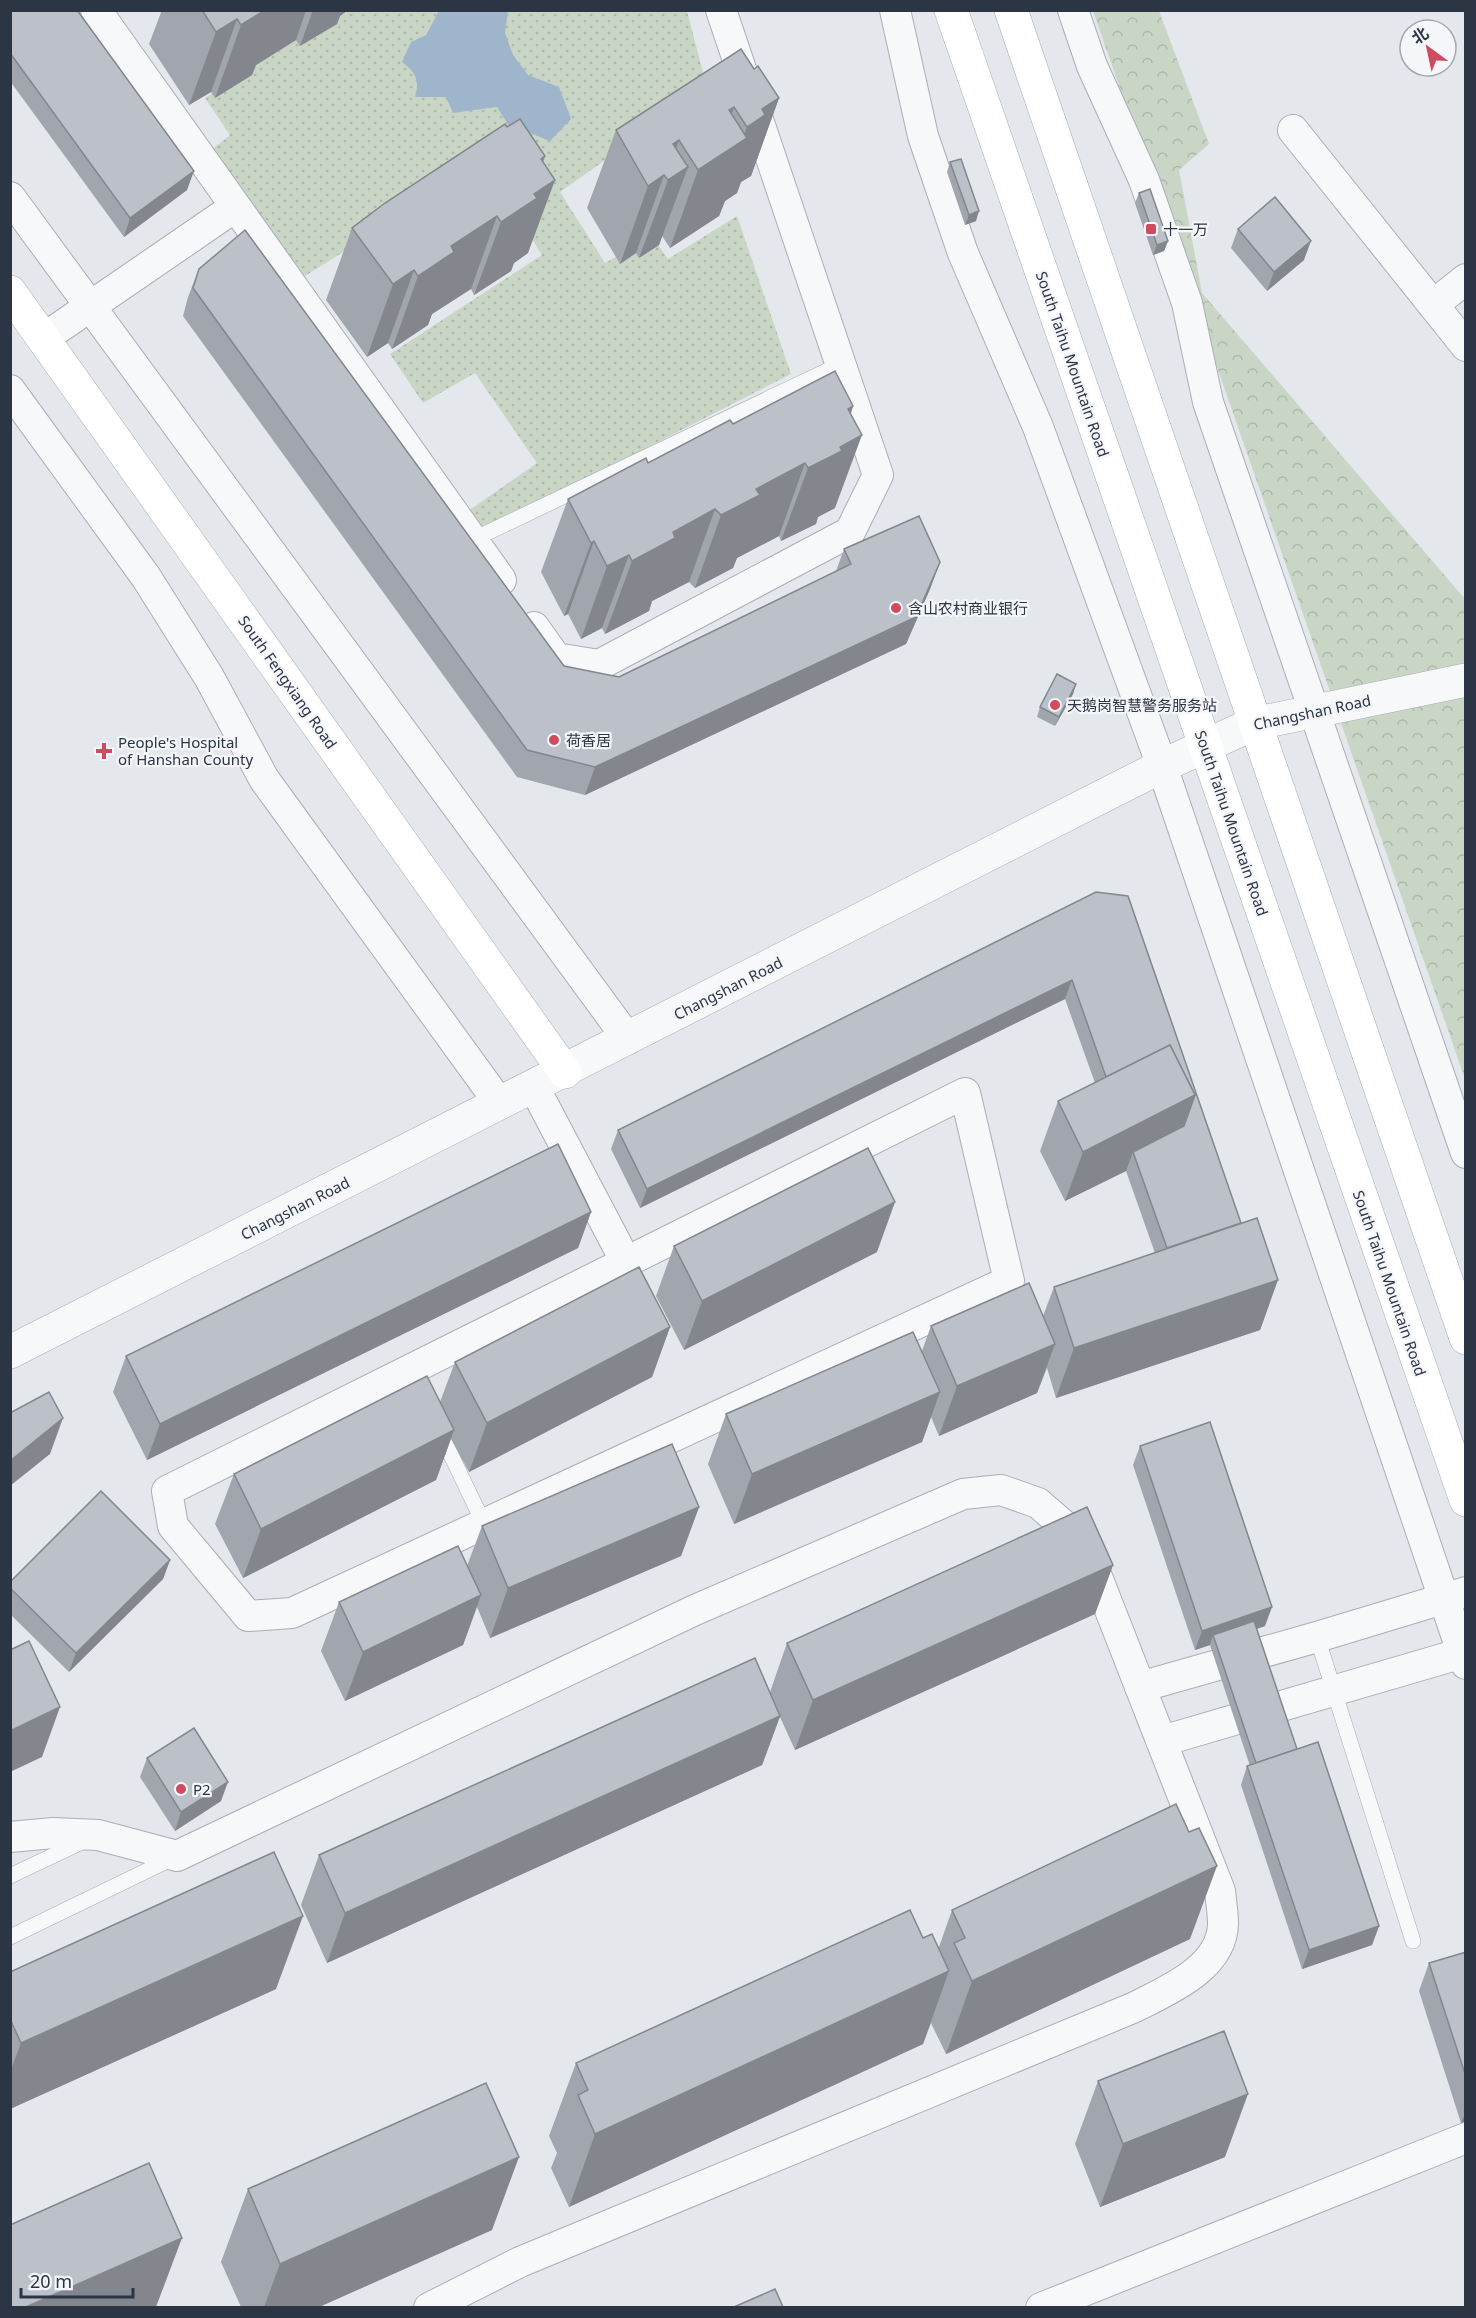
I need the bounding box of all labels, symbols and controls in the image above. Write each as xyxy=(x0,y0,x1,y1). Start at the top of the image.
north arrow xyxy=(1398,18,1458,78)
text: 北 xyxy=(1407,22,1433,49)
place label: 十一万 xyxy=(1163,219,1208,239)
marker: 十一万 xyxy=(1144,222,1158,236)
street label: South Taihu Mountain Road xyxy=(1032,268,1114,460)
place label: 含山农村商业银行 xyxy=(908,598,1028,618)
marker: 含山农村商业银行 xyxy=(889,601,903,615)
street label: South Fengxiang Road xyxy=(234,611,342,753)
street label: Changshan Road xyxy=(1251,690,1373,734)
place label: 天鹅岗智慧警务服务站 xyxy=(1067,695,1217,715)
marker: 天鹅岗智慧警务服务站 xyxy=(1048,698,1062,712)
street label: South Taihu Mountain Road xyxy=(1191,727,1273,919)
place label: 荷香居 xyxy=(566,730,611,750)
place label: People's Hospital of Hanshan County xyxy=(118,732,253,769)
marker: 荷香居 xyxy=(547,733,561,747)
marker: People's Hospital of Hanshan County xyxy=(95,742,113,760)
street label: Changshan Road xyxy=(670,952,786,1024)
street label: Changshan Road xyxy=(237,1172,353,1244)
street label: South Taihu Mountain Road xyxy=(1349,1187,1431,1379)
place label: P2 xyxy=(193,1779,211,1799)
marker: P2 xyxy=(174,1782,188,1796)
scale bar xyxy=(21,2261,134,2299)
text: 20 m xyxy=(30,2269,72,2293)

